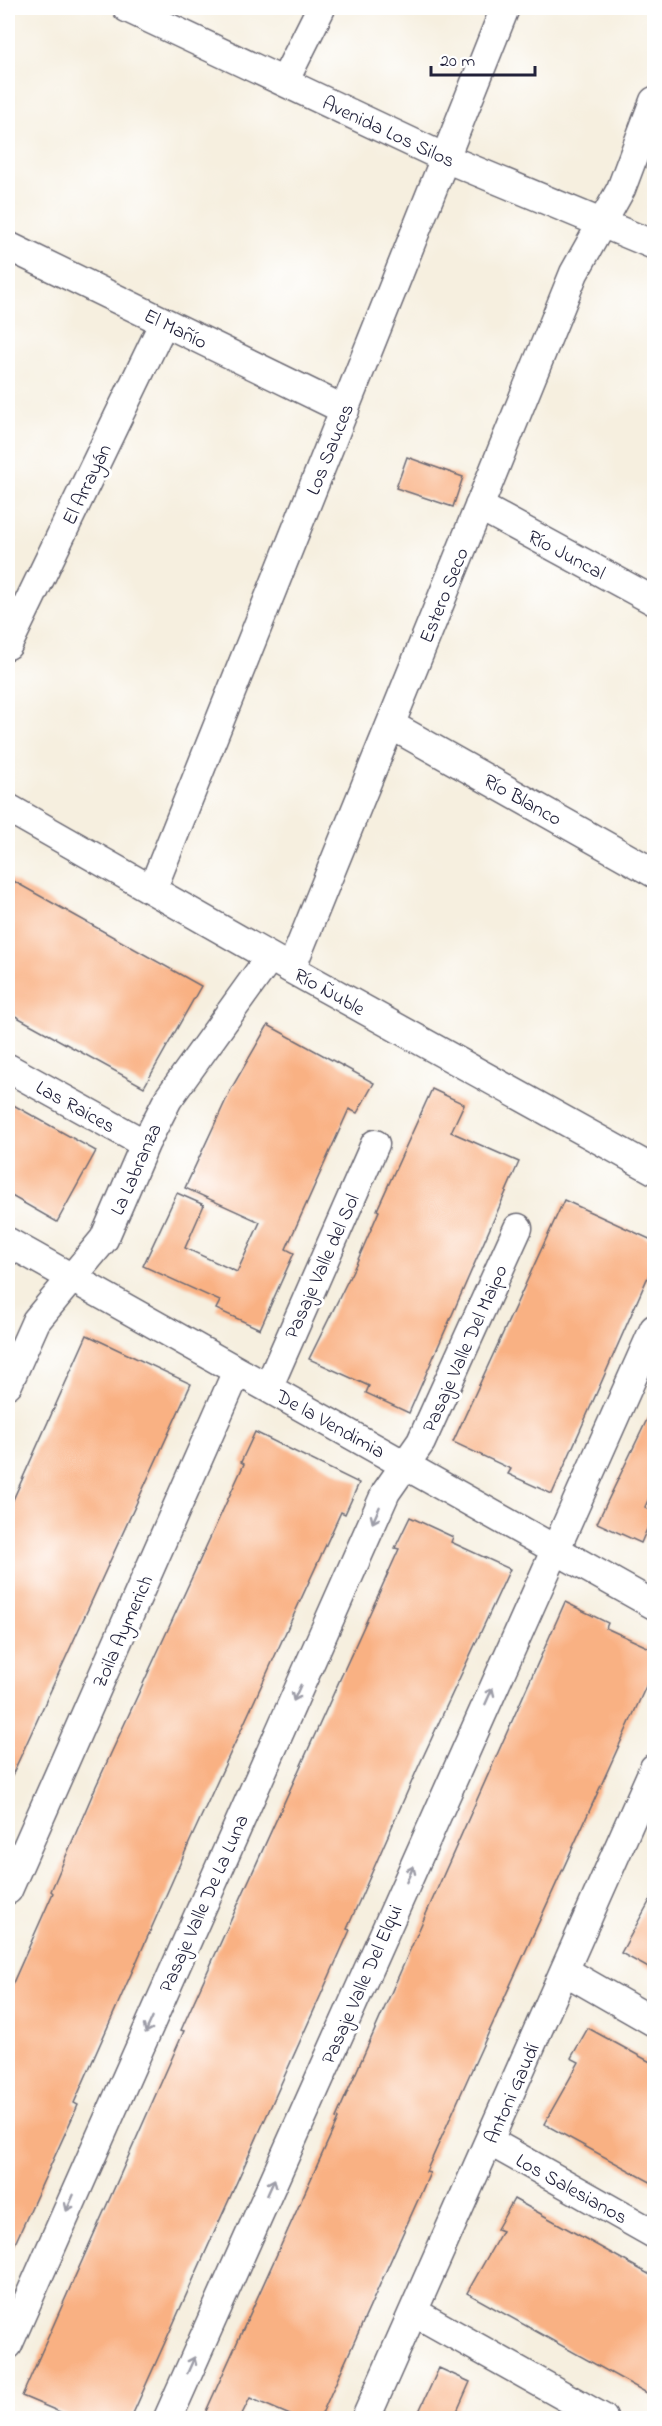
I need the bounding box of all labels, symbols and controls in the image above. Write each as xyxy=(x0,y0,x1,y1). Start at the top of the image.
scale bar xyxy=(431,39,534,77)
text: 20 m xyxy=(440,49,475,75)
street label: Avenida Los Silos xyxy=(317,90,459,177)
street label: El Mañío xyxy=(138,302,211,358)
street label: Los Sauces xyxy=(300,400,363,500)
street label: El Arrayán xyxy=(56,439,120,531)
street label: Río Juncal xyxy=(522,524,610,589)
street label: Estero Seco xyxy=(413,544,478,648)
street label: Río Blanco xyxy=(477,768,566,835)
street label: Río Ñuble xyxy=(288,962,370,1025)
street label: Las Raices xyxy=(30,1074,120,1142)
street label: La Labranza xyxy=(104,1119,170,1221)
street label: Pasaje Valle del Sol xyxy=(278,1190,368,1344)
street label: Pasaje Valle Del Maipo xyxy=(416,1261,516,1438)
street label: De la Vendimia xyxy=(269,1383,390,1467)
one-way arrow xyxy=(369,1506,381,1524)
street label: Zoila Aymerich xyxy=(87,1571,162,1693)
one-way arrow xyxy=(290,1684,302,1702)
one-way arrow xyxy=(483,1688,495,1706)
street label: Pasaje Valle De La Luna xyxy=(153,1810,258,1998)
one-way arrow xyxy=(404,1866,416,1884)
street label: Pasaje Valle Del Elqui xyxy=(315,1901,411,2069)
one-way arrow xyxy=(143,2016,155,2034)
street label: Antoni Gaudí xyxy=(478,2039,548,2149)
street label: Los Salesianos xyxy=(510,2147,632,2233)
one-way arrow xyxy=(265,2178,277,2196)
one-way arrow xyxy=(64,2194,76,2212)
one-way arrow xyxy=(187,2356,198,2374)

